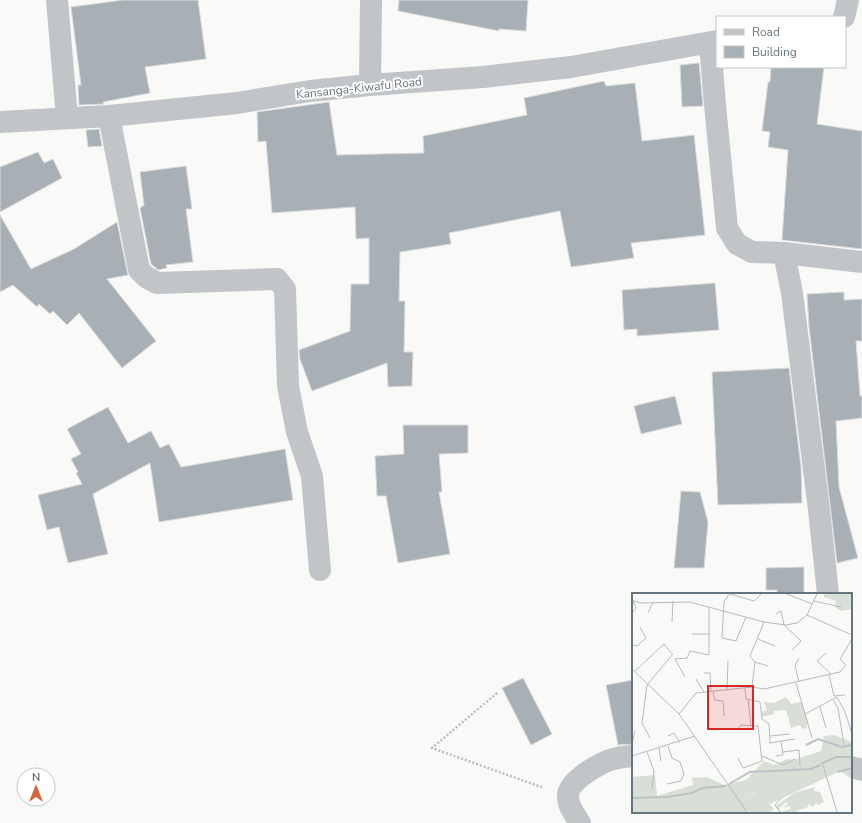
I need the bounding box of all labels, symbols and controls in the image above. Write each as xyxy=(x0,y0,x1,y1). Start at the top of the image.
legend xyxy=(716,16,846,68)
text: Road xyxy=(752,24,780,40)
text: Building xyxy=(752,44,797,60)
street label: Kansanga-Kiwafu Road xyxy=(295,73,423,103)
inset map xyxy=(632,593,852,813)
north arrow xyxy=(16,767,56,807)
text: N xyxy=(32,770,40,785)

